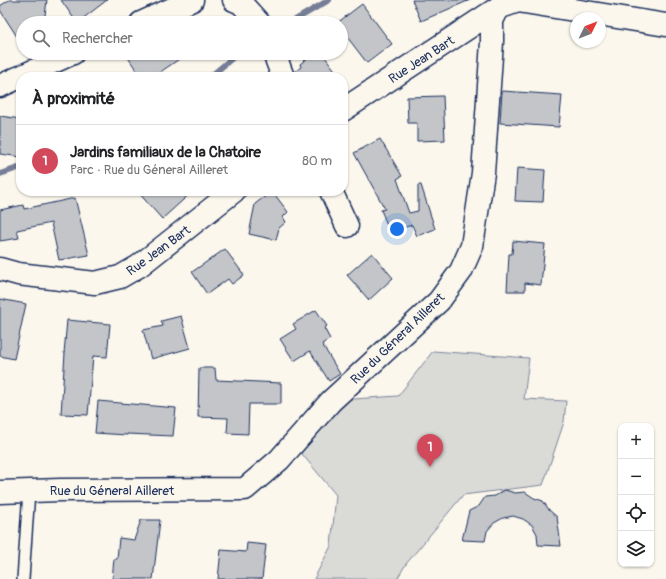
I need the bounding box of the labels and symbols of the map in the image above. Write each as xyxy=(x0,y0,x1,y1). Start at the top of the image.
north arrow xyxy=(570,12,606,48)
street label: Rue Jean Bart xyxy=(386,32,458,87)
your location xyxy=(387,219,407,239)
street label: Rue Jean Bart xyxy=(124,222,194,279)
street label: Rue du Géneral Ailleret xyxy=(347,289,449,388)
pin: 1 xyxy=(417,434,443,467)
street label: Rue du Géneral Ailleret xyxy=(50,483,175,499)

